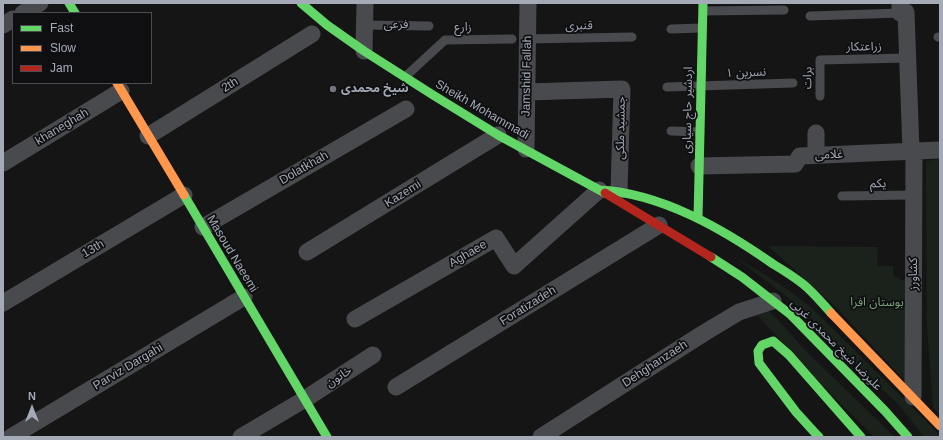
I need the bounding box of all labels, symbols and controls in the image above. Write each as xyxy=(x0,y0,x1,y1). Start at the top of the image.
legend xyxy=(12,12,152,84)
street label: فرعی xyxy=(384,18,408,32)
street label: قنبری xyxy=(565,19,593,33)
text: Fast xyxy=(50,21,73,35)
street label: زارع xyxy=(454,21,472,35)
street label: Jamshid Fallah xyxy=(519,36,535,116)
street label: زراعتکار xyxy=(846,39,882,55)
text: Slow xyxy=(50,41,76,55)
text: Jam xyxy=(50,61,73,75)
street label: نسرین ۱ xyxy=(726,65,766,81)
street label: اردشیر حاج سیاری xyxy=(680,66,696,154)
street label: برات xyxy=(801,67,815,89)
street label: 2th xyxy=(219,74,241,96)
street label: Sheikh Mohammadi xyxy=(432,77,532,143)
place label: شیخ محمدی xyxy=(341,82,409,96)
marker: شیخ محمدی xyxy=(328,84,338,94)
street label: جمشید ملکی xyxy=(613,96,629,160)
street label: khaneghah xyxy=(33,106,91,148)
street label: غلامی xyxy=(815,147,843,163)
street label: Dolatkhah xyxy=(277,148,331,188)
street label: Kazemi xyxy=(382,177,424,211)
street label: یکم xyxy=(870,177,886,191)
street label: Masoud Naeemi xyxy=(203,213,261,295)
street label: 13th xyxy=(79,237,107,261)
street label: Aghaee xyxy=(446,237,490,271)
street label: کشاورز xyxy=(907,258,921,290)
street label: Foratizadeh xyxy=(497,283,559,329)
street label: علیرضا شیخ محمدی غربی xyxy=(787,296,885,394)
park label: بوستان افرا xyxy=(850,296,904,310)
street label: Dehghanzaeh xyxy=(620,338,690,390)
street label: Parviz Dargahi xyxy=(91,341,165,393)
street label: خاتون xyxy=(323,363,355,391)
north arrow xyxy=(12,388,52,428)
text: N xyxy=(28,390,36,402)

